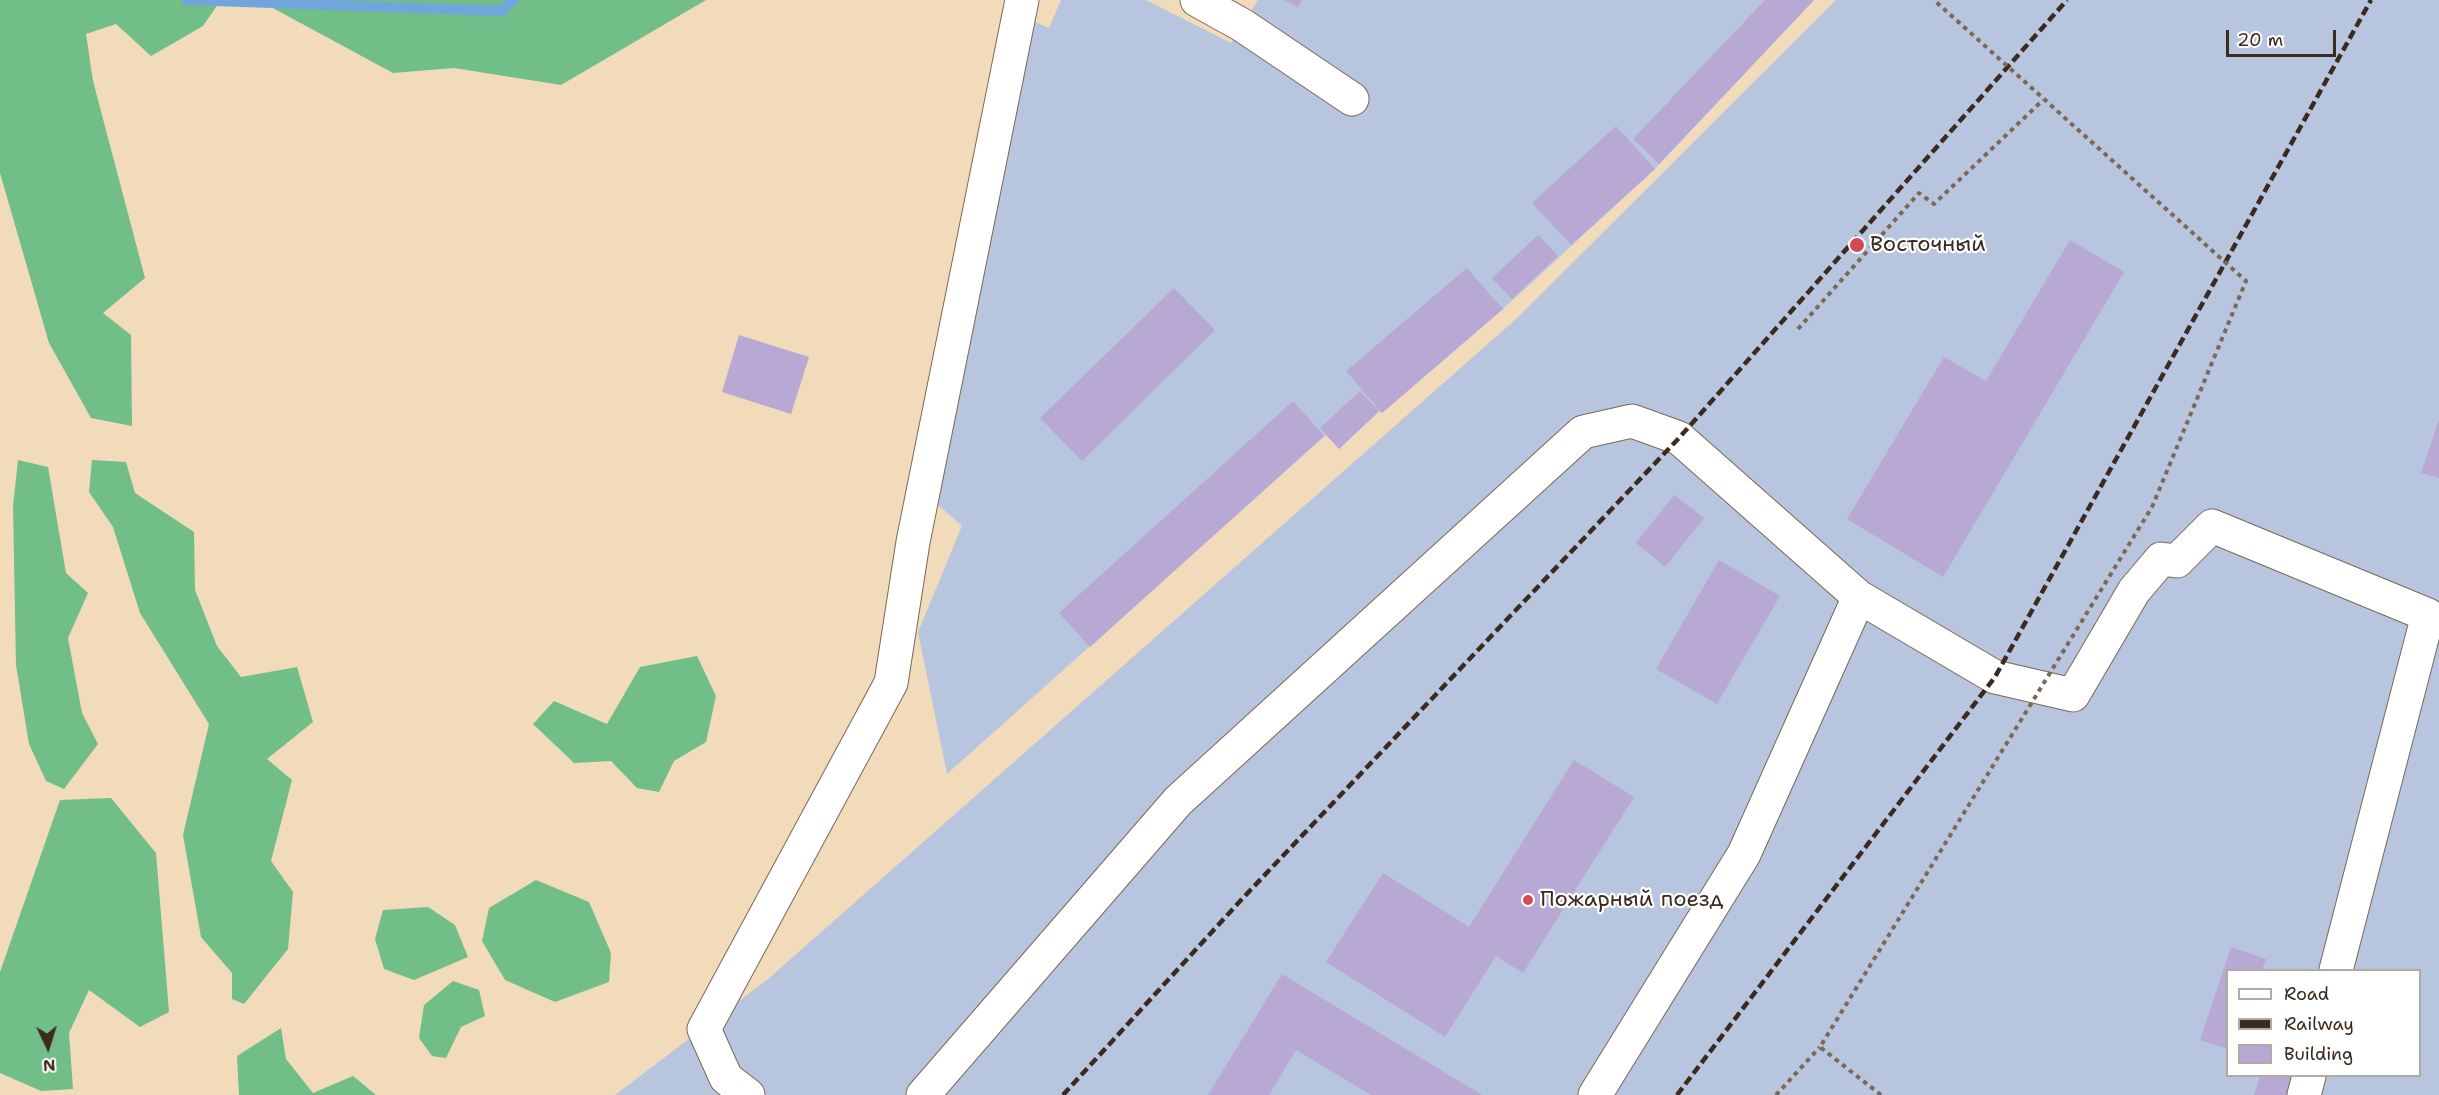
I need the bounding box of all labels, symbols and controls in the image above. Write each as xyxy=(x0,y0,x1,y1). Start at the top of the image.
scale bar xyxy=(2229,18,2338,56)
text: 20 m xyxy=(2237,28,2283,52)
place label: Восточный xyxy=(1870,232,1986,258)
marker: Восточный xyxy=(1848,236,1866,254)
place label: Пожарный поезд xyxy=(1540,887,1723,913)
marker: Пожарный поезд xyxy=(1521,893,1535,907)
legend xyxy=(2226,969,2421,1077)
text: Road xyxy=(2284,982,2329,1006)
text: Railway xyxy=(2284,1012,2354,1036)
north arrow xyxy=(18,1017,78,1077)
text: Building xyxy=(2284,1042,2353,1066)
text: N xyxy=(42,1055,56,1076)

